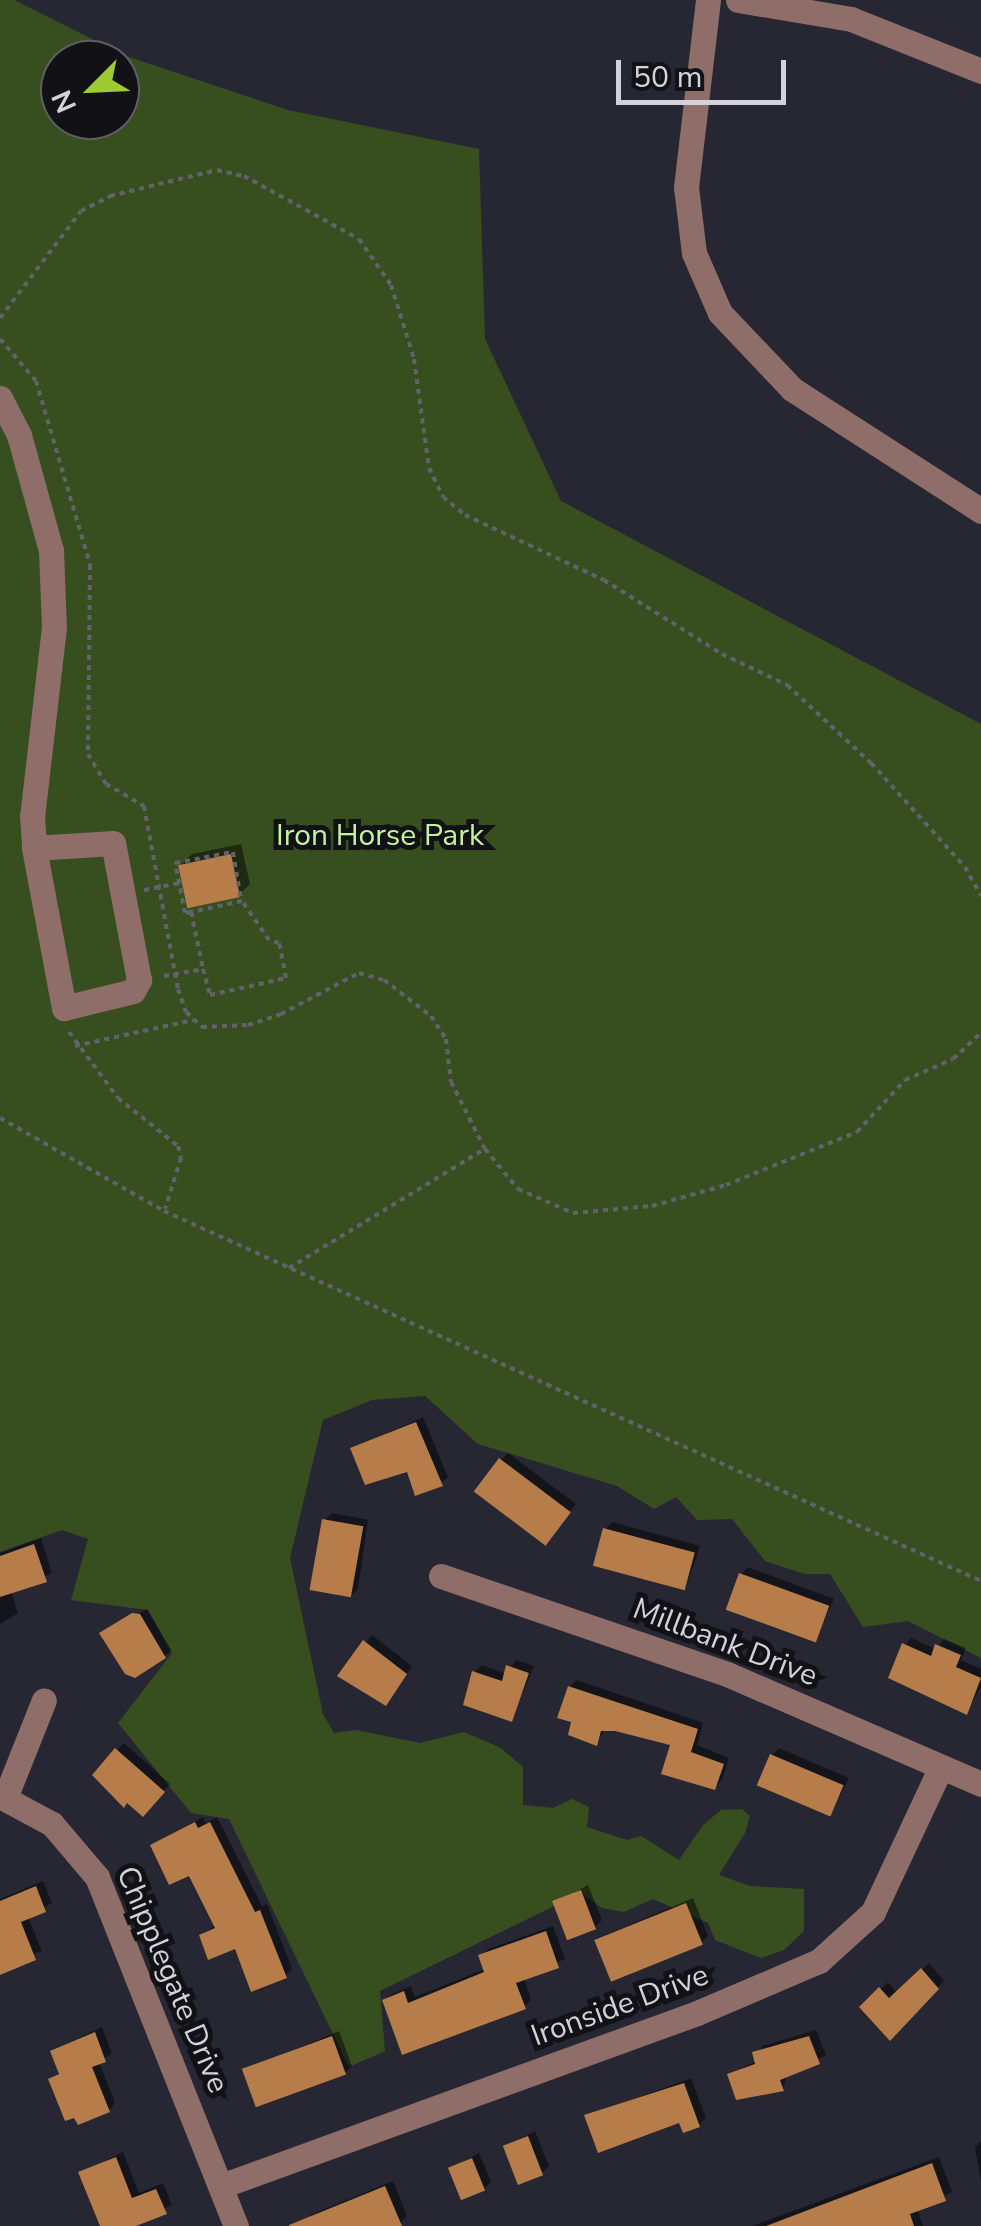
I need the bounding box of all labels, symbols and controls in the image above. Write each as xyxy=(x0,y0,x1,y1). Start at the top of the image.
north arrow xyxy=(40,40,140,140)
scale bar xyxy=(621,40,791,102)
text: 50 m xyxy=(633,57,702,98)
text: N xyxy=(43,84,86,119)
park label: Iron Horse Park xyxy=(276,818,484,854)
street label: Millbank Drive xyxy=(628,1591,822,1695)
street label: Chipplegate Drive xyxy=(108,1861,236,2099)
street label: Ironside Drive xyxy=(527,1957,713,2055)

